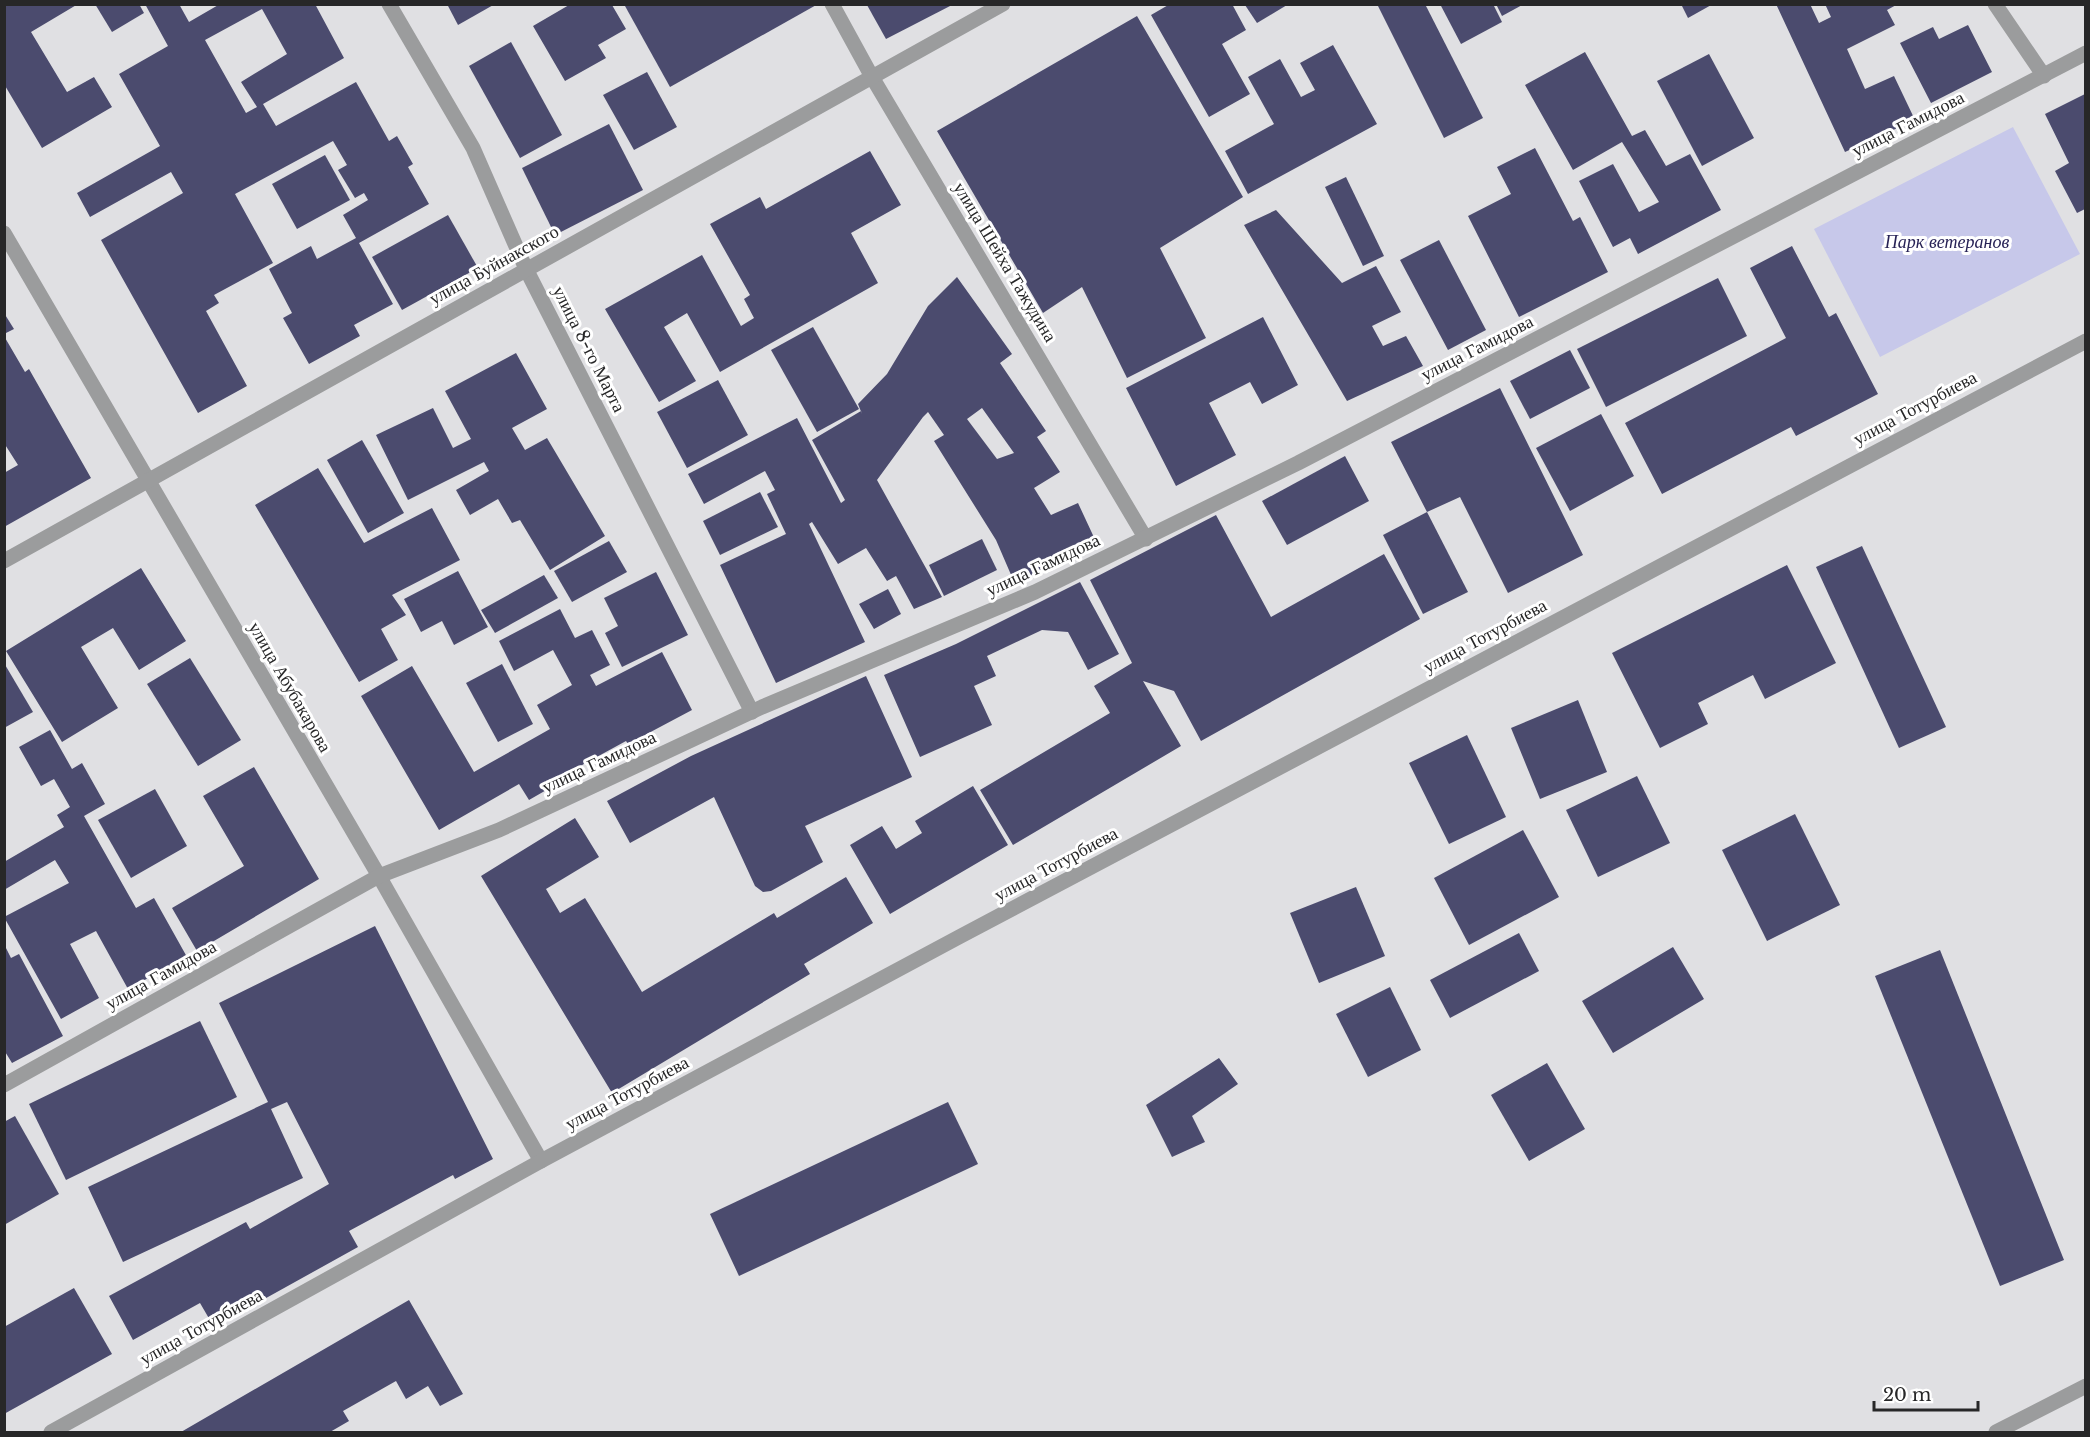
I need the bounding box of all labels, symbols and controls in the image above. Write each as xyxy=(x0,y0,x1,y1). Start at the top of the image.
street label: улица Гамидова xyxy=(1848,86,1968,162)
street label: улица Шейха Тажудина xyxy=(949,178,1061,346)
street label: улица Буйнакского xyxy=(425,220,563,310)
park label: Парк ветеранов xyxy=(1884,231,2010,253)
street label: улица 8-го Марта xyxy=(548,282,630,416)
street label: улица Гамидова xyxy=(1417,310,1537,386)
street label: улица Тотурбиева xyxy=(1849,366,1981,450)
street label: улица Гамидова xyxy=(983,529,1103,601)
street label: улица Тотурбиева xyxy=(1419,594,1551,678)
street label: улица Абубакарова xyxy=(244,618,336,756)
street label: улица Гамидова xyxy=(539,726,659,798)
street label: улица Тотурбиева xyxy=(990,822,1122,906)
street label: улица Гамидова xyxy=(102,936,220,1014)
street label: улица Тотурбиева xyxy=(561,1051,693,1135)
street label: улица Тотурбиева xyxy=(136,1284,266,1370)
scale bar xyxy=(1874,1374,1978,1412)
text: 20 m xyxy=(1883,1384,1931,1406)

